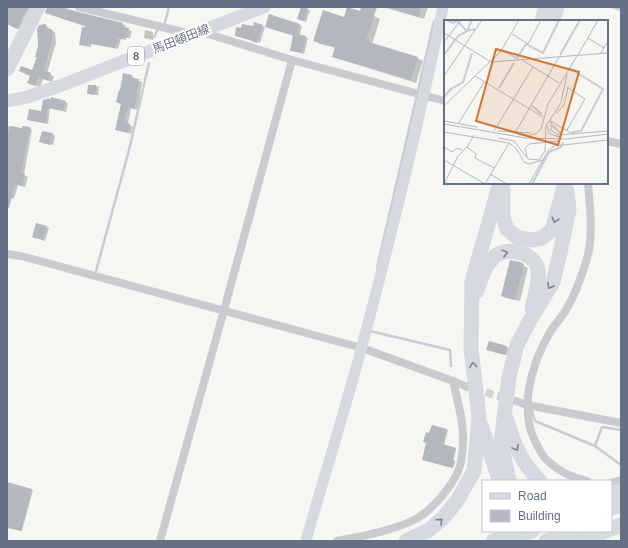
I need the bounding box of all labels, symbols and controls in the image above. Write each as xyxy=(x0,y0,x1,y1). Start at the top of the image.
inset map xyxy=(444,20,608,184)
street label: 馬田頓田線 xyxy=(150,22,212,56)
road number: 8 xyxy=(128,47,144,65)
one-way arrow xyxy=(551,217,559,224)
one-way arrow xyxy=(501,250,508,258)
one-way arrow xyxy=(548,282,555,289)
one-way arrow xyxy=(469,362,478,368)
one-way arrow xyxy=(512,444,519,452)
legend xyxy=(482,480,612,532)
text: Road xyxy=(518,489,547,503)
text: Building xyxy=(518,509,561,523)
one-way arrow xyxy=(435,519,442,526)

